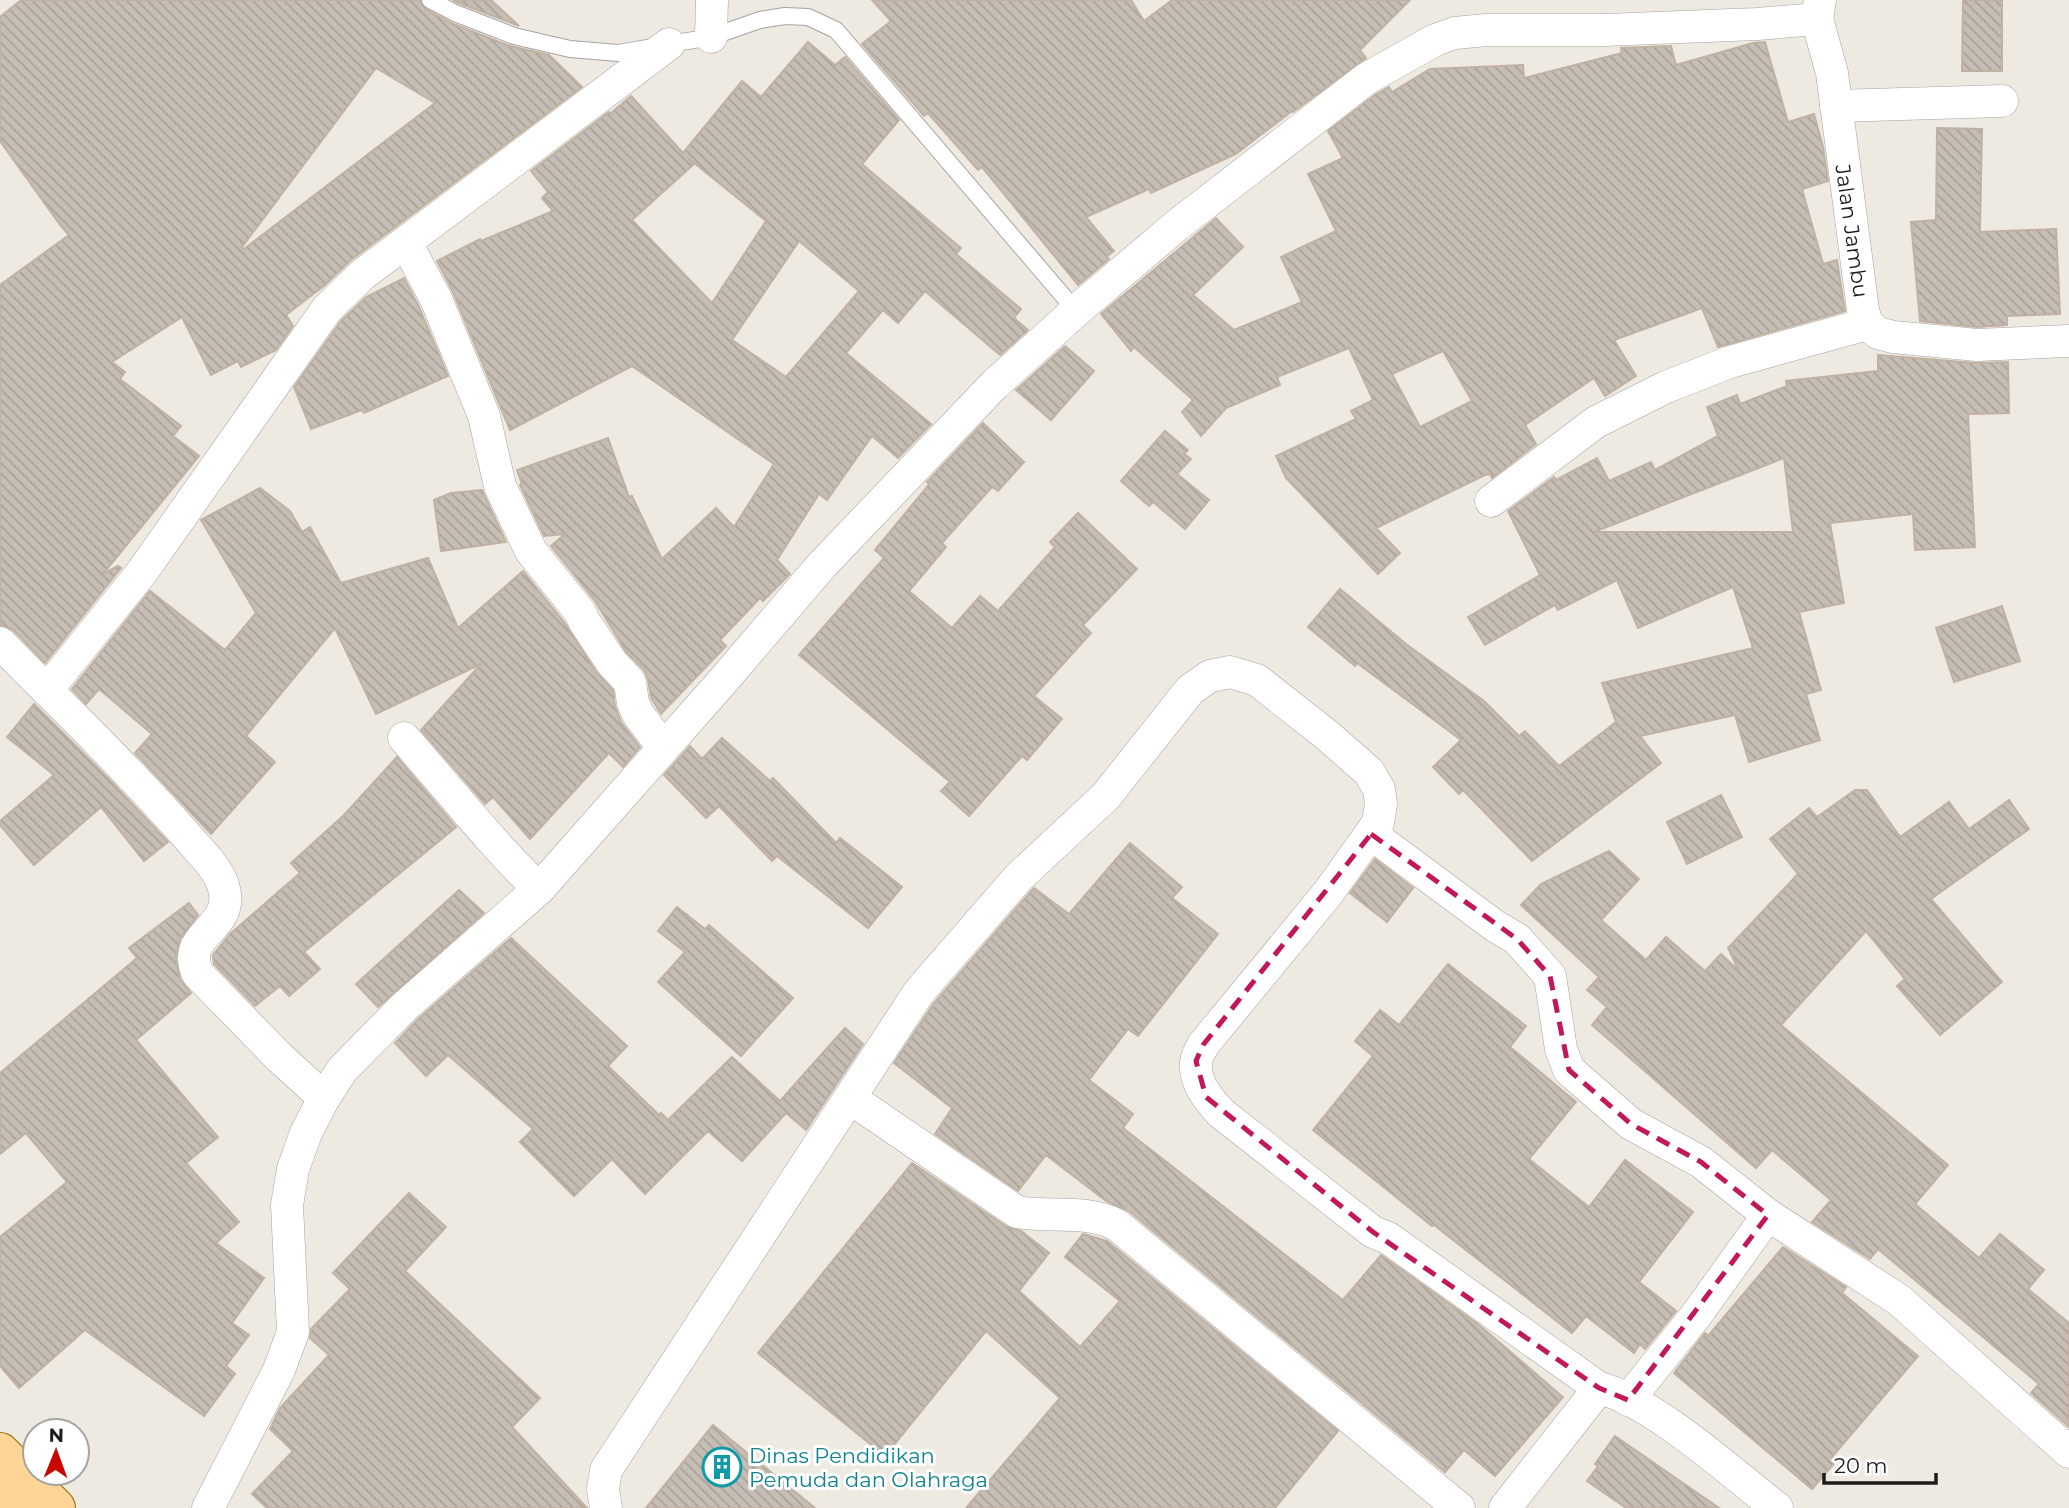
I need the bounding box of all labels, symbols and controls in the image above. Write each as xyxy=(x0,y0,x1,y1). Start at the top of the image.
street label: Jalan Jambu xyxy=(1830,162,1874,299)
north arrow xyxy=(21,1417,91,1487)
text: N xyxy=(48,1424,64,1447)
scale bar xyxy=(1824,1442,1936,1486)
place label: Dinas Pendidikan Pemuda dan Olahraga xyxy=(749,1443,988,1492)
building icon: Dinas Pendidikan Pemuda dan Olahraga xyxy=(701,1446,743,1488)
text: 20 m xyxy=(1834,1453,1888,1478)

